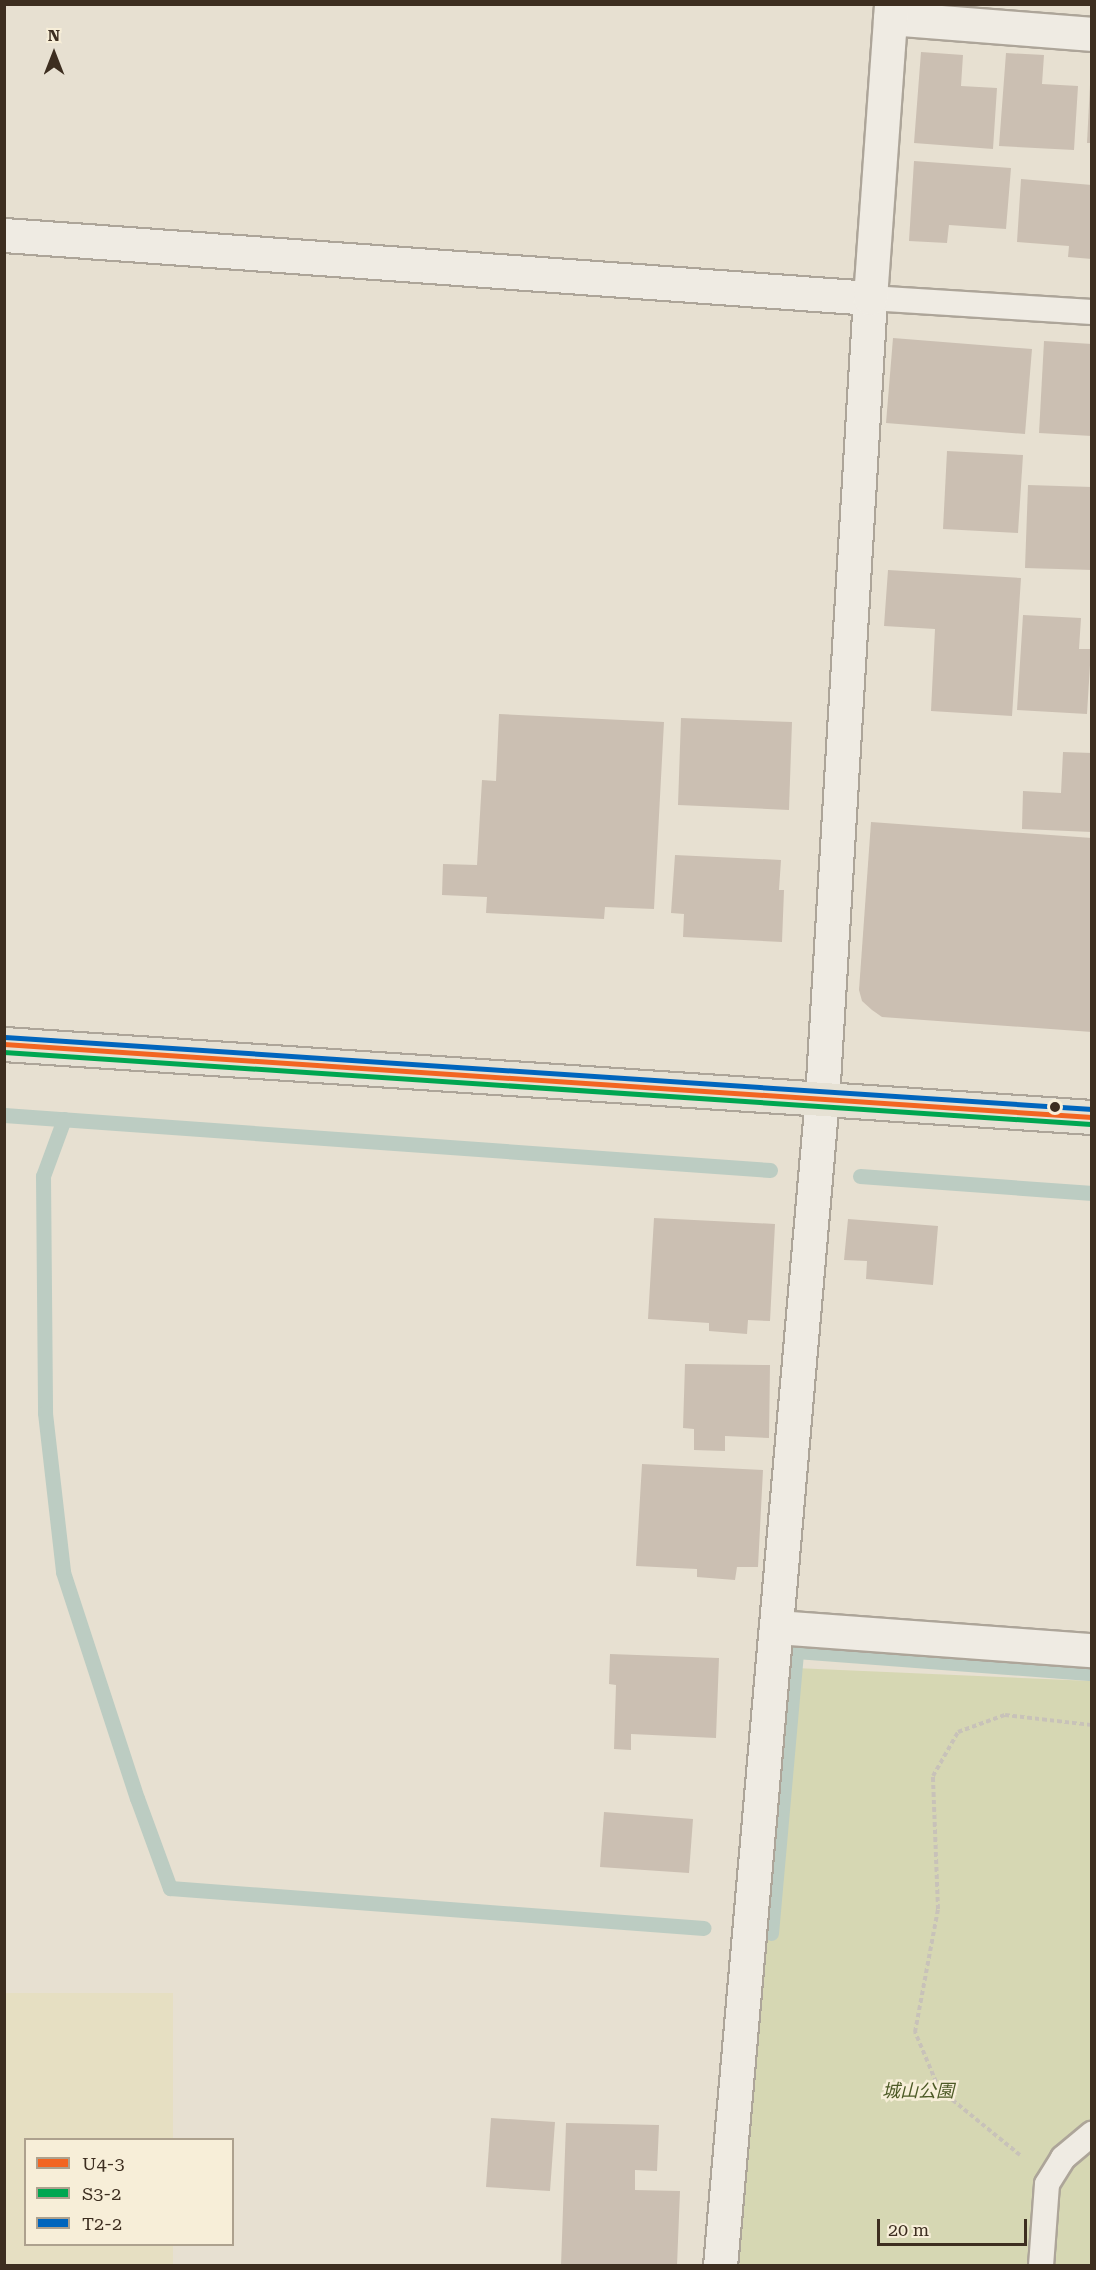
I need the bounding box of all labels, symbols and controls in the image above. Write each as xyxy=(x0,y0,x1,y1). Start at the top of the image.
north arrow xyxy=(24,24,84,84)
text: N xyxy=(48,26,60,45)
unlabelled marker xyxy=(1049,1101,1061,1113)
park label: 城山公園 xyxy=(882,2080,954,2102)
legend xyxy=(24,2138,234,2246)
text: U4-3 xyxy=(82,2153,125,2174)
text: S3-2 xyxy=(82,2183,121,2204)
scale bar xyxy=(880,2207,1030,2245)
text: T2-2 xyxy=(82,2213,122,2234)
text: 20 m xyxy=(888,2219,929,2240)

